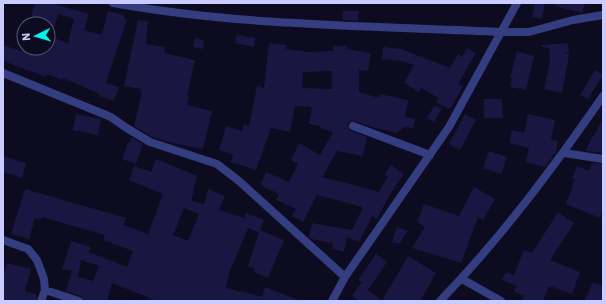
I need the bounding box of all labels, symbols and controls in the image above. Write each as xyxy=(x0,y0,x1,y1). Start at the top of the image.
north arrow xyxy=(16,16,56,56)
text: N xyxy=(19,32,33,41)

